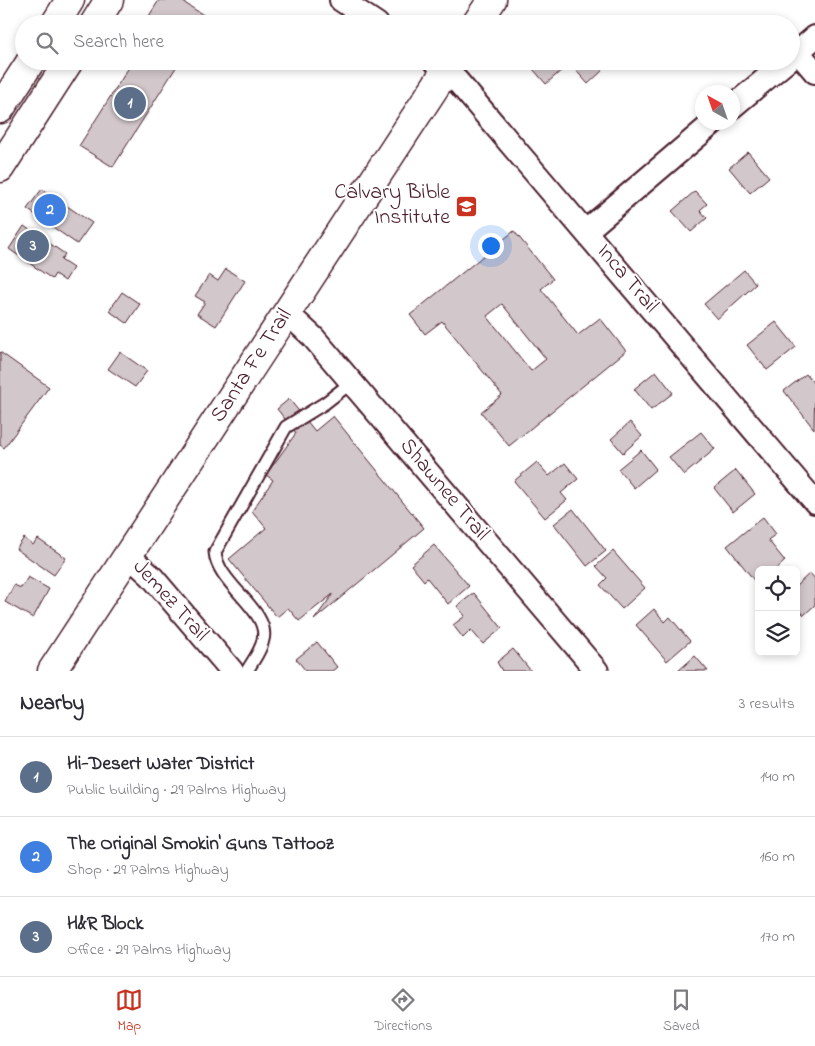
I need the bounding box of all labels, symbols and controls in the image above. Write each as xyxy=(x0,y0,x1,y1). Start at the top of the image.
search box xyxy=(15,15,800,70)
icon: search xyxy=(33,29,61,57)
text: Search here xyxy=(73,29,164,56)
pin: 1 xyxy=(114,84,146,122)
north arrow xyxy=(695,85,740,130)
place label: Calvary Bible Institute xyxy=(334,177,450,234)
pin: 2 xyxy=(34,191,66,229)
school or university icon: Calvary Bible Institute xyxy=(454,194,478,218)
pin: 3 xyxy=(17,227,49,265)
your location xyxy=(478,233,504,259)
street label: Inca Trail xyxy=(588,237,666,321)
street label: Santa Fe Trail xyxy=(203,303,301,429)
street label: Shawnee Trail xyxy=(391,431,497,549)
street label: Jemez Trail xyxy=(124,553,216,649)
map controls xyxy=(755,566,800,656)
button: locate xyxy=(755,566,800,611)
button: layers xyxy=(755,611,800,656)
text: Nearby xyxy=(20,689,84,719)
text: 3 results xyxy=(739,692,795,716)
text: Hi-Desert Water District xyxy=(67,751,254,778)
text: 1 xyxy=(33,765,39,789)
text: 140 m xyxy=(760,765,795,789)
text: Public building · 29 Palms Highway xyxy=(67,778,286,802)
text: The Original Smokin' Guns Tattooz xyxy=(67,831,334,858)
text: 2 xyxy=(32,845,40,869)
text: 160 m xyxy=(760,845,795,869)
text: Shop · 29 Palms Highway xyxy=(67,858,229,882)
text: H&R Block xyxy=(67,911,143,938)
text: 3 xyxy=(33,925,39,949)
text: 170 m xyxy=(760,925,795,949)
text: Office · 29 Palms Highway xyxy=(67,938,231,962)
tab: Map xyxy=(115,986,143,1037)
tab: Directions xyxy=(374,986,432,1037)
tab: Saved xyxy=(663,986,700,1037)

